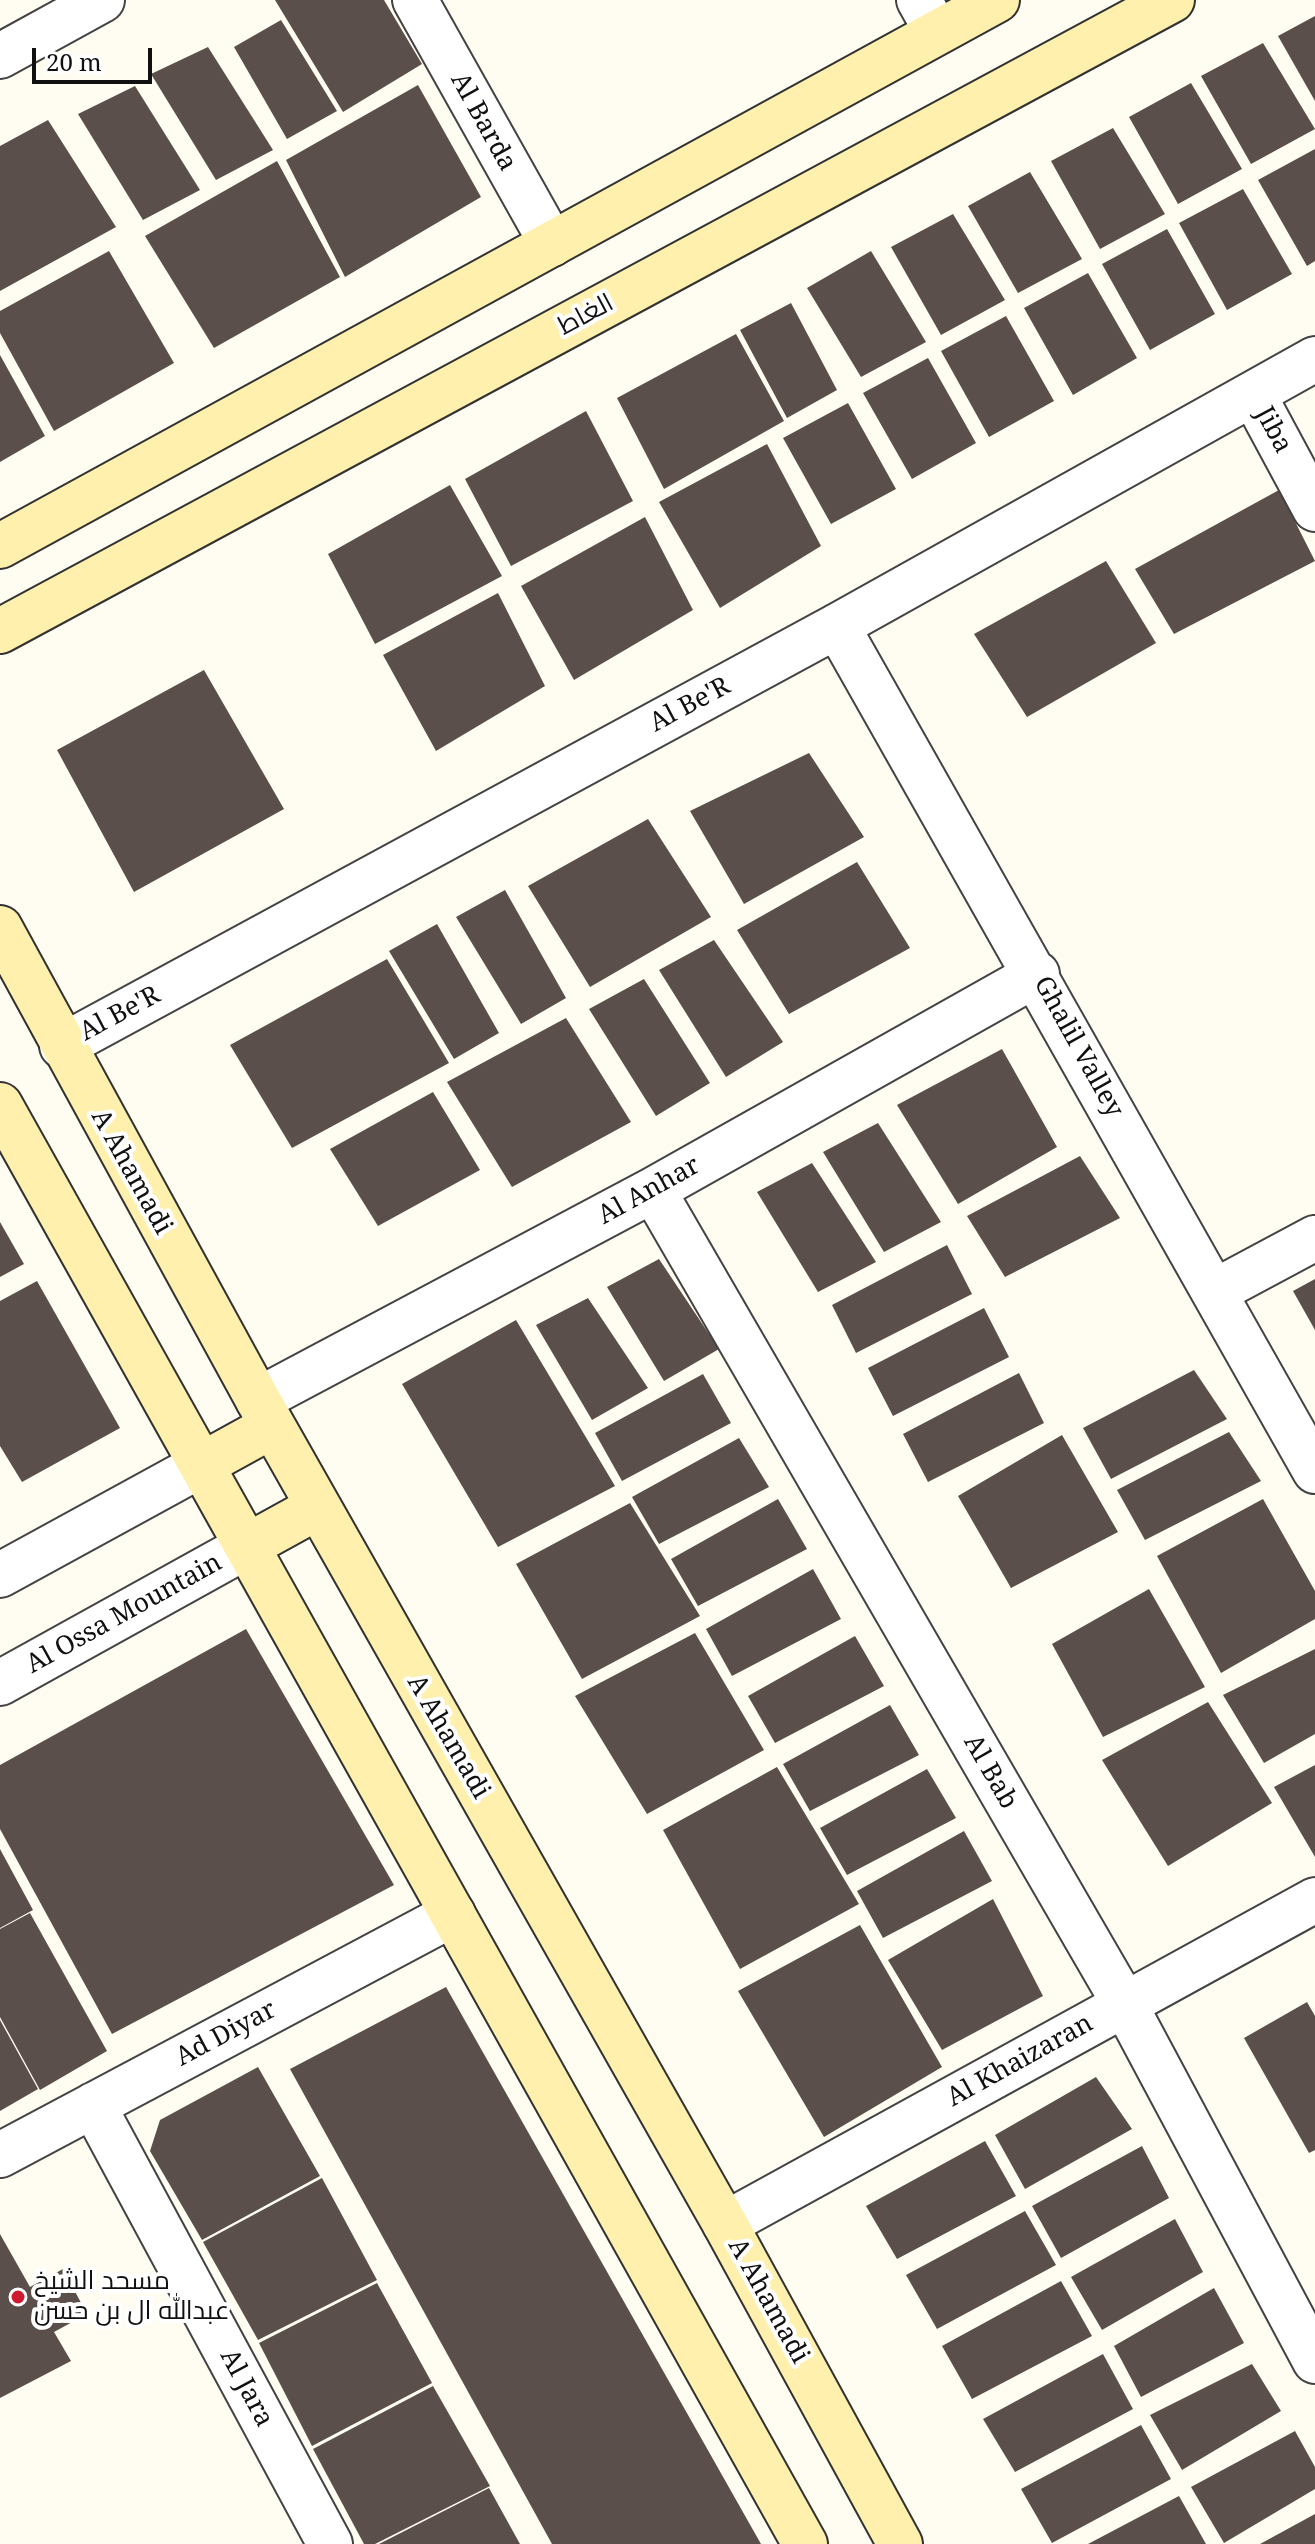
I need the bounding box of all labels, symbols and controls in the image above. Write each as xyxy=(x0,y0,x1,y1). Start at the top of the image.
scale bar xyxy=(36,32,156,82)
text: 20 m xyxy=(46,45,102,78)
street label: Al Barda xyxy=(443,67,523,177)
street label: الغاط xyxy=(553,288,619,342)
street label: Jiba xyxy=(1248,401,1298,459)
street label: Al Be'R xyxy=(644,671,736,739)
street label: Ghalil Valley xyxy=(1026,971,1130,1123)
street label: Al Be'R xyxy=(74,980,166,1048)
street label: A Ahamadi xyxy=(84,1104,178,1240)
street label: Al Anhar xyxy=(593,1150,705,1232)
street label: Al Ossa Mountain xyxy=(21,1547,227,1681)
street label: A Ahamadi xyxy=(400,1669,496,1805)
street label: Al Bab xyxy=(956,1729,1024,1815)
street label: Ad Diyar xyxy=(170,1995,282,2073)
street label: Al Khaizaran xyxy=(942,2008,1098,2114)
street label: A Ahamadi xyxy=(721,2233,815,2369)
place label: مسحد الشيخ عبدالله ال بن حسن xyxy=(34,2266,230,2328)
marker: مسحد الشيخ عبدالله ال بن حسن xyxy=(9,2288,27,2306)
street label: Al Jara xyxy=(213,2344,279,2432)

